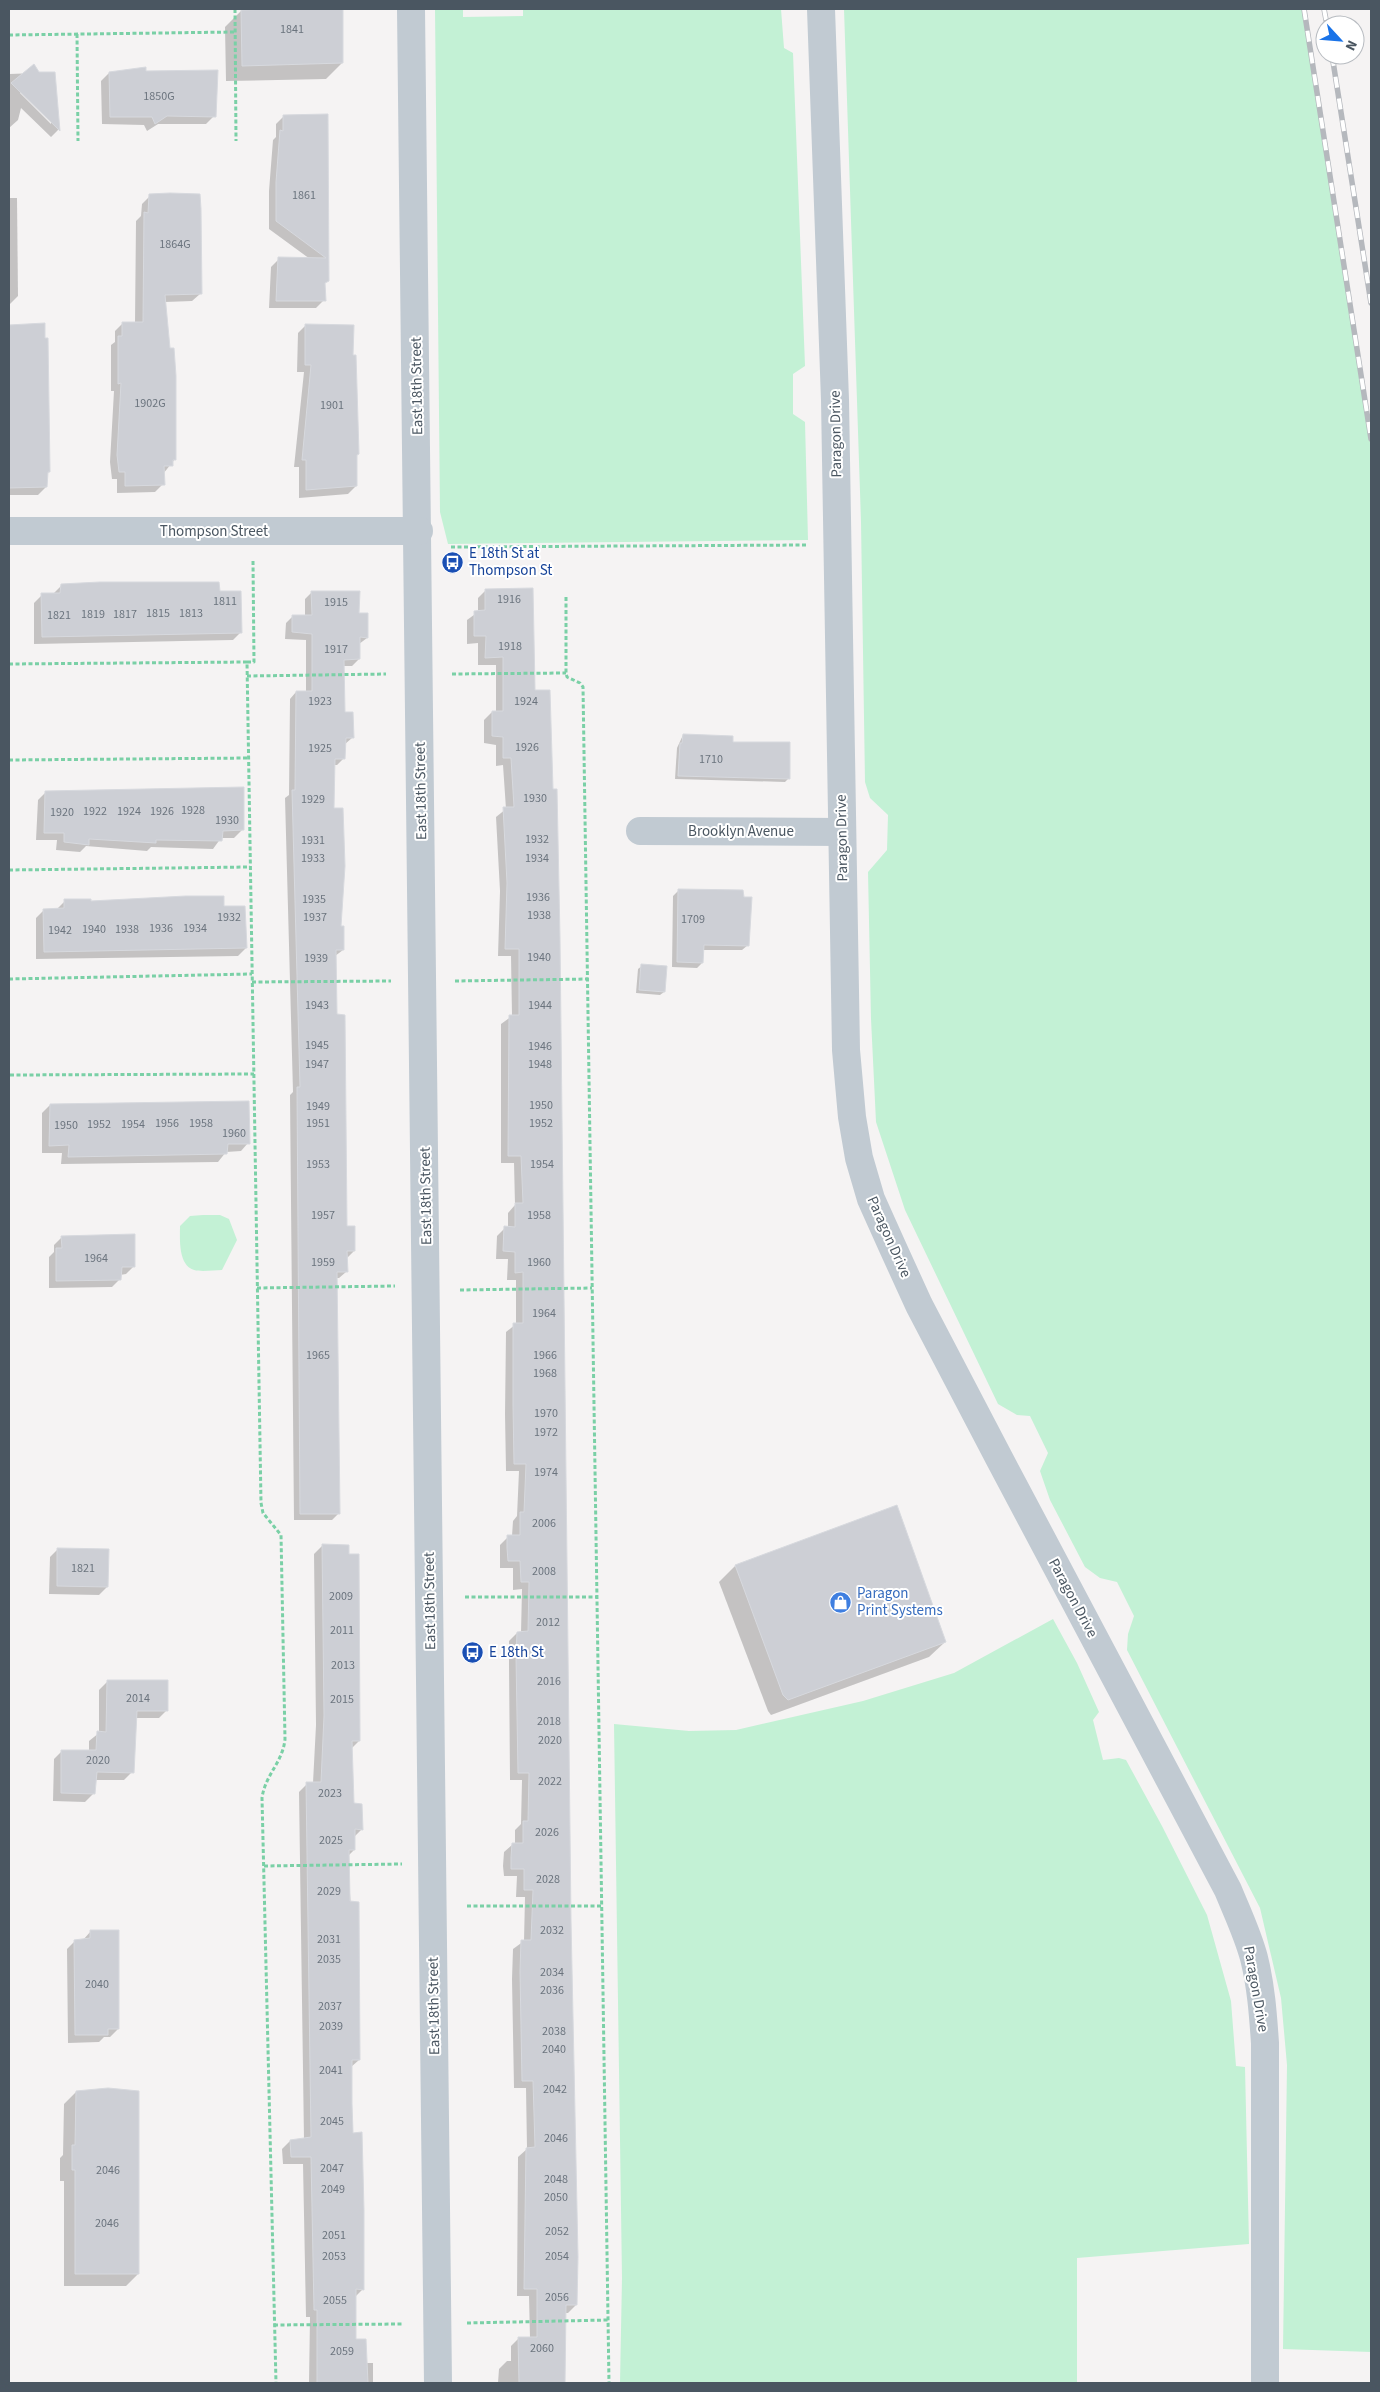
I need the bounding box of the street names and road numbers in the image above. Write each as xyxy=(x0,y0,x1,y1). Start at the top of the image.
street label: East 18th Street xyxy=(406,337,428,435)
street label: Paragon Drive xyxy=(825,390,847,478)
street label: Thompson Street xyxy=(160,521,268,542)
street label: East 18th Street xyxy=(410,742,432,840)
street label: Paragon Drive xyxy=(831,794,853,882)
street label: Brooklyn Avenue xyxy=(688,821,794,842)
street label: East 18th Street xyxy=(415,1147,437,1245)
street label: Paragon Drive xyxy=(862,1193,916,1281)
street label: East 18th Street xyxy=(419,1552,441,1650)
street label: Paragon Drive xyxy=(1043,1555,1103,1641)
street label: Paragon Drive xyxy=(1238,1944,1274,2034)
street label: East 18th Street xyxy=(423,1957,445,2055)

